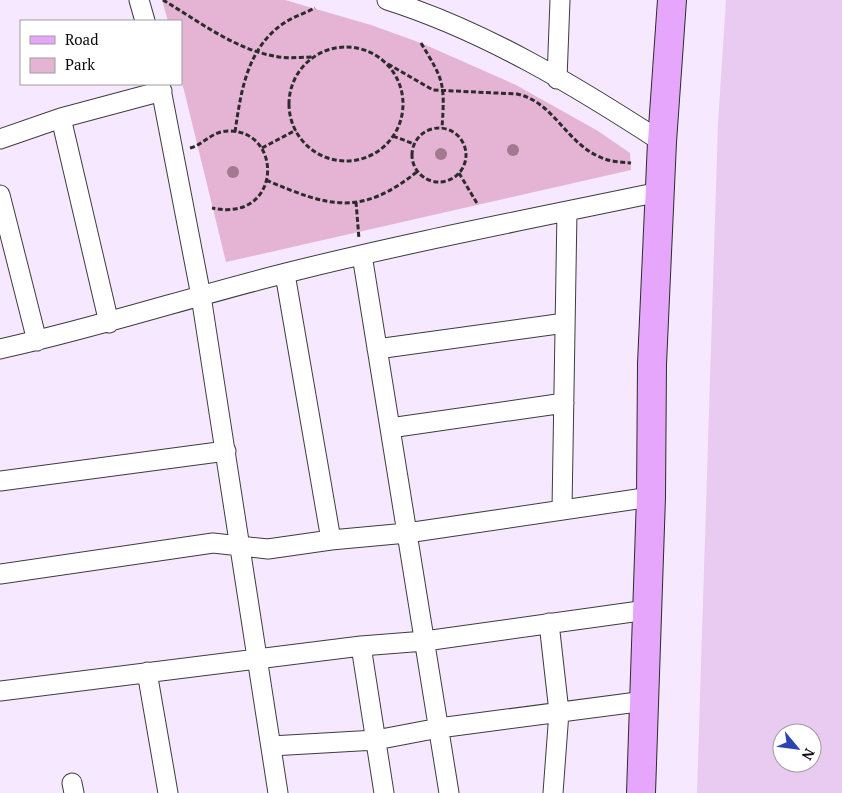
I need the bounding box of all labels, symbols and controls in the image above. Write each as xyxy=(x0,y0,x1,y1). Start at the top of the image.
legend xyxy=(20,20,182,85)
text: Road xyxy=(65,29,98,49)
text: Park xyxy=(65,54,95,74)
north arrow xyxy=(772,723,822,773)
text: N xyxy=(798,745,820,764)

